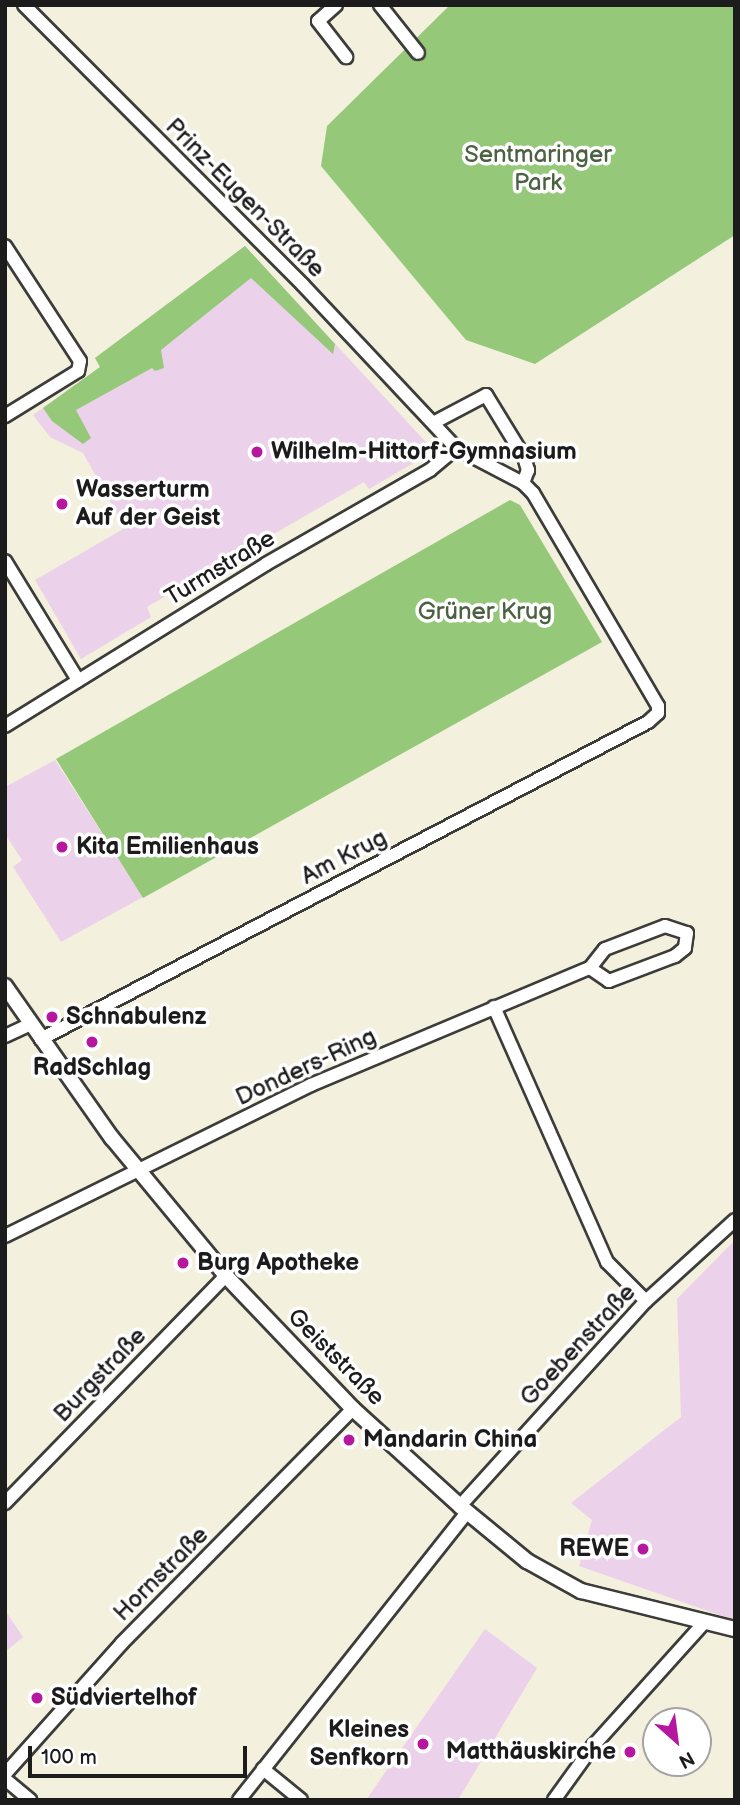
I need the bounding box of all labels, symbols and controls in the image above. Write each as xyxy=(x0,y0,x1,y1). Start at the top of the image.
street label: Prinz-Eugen-Straße xyxy=(159,112,331,284)
park label: Sentmaringer Park xyxy=(464,141,612,197)
place label: Wilhelm-Hittorf-Gymnasium xyxy=(271,438,577,466)
marker: Wilhelm-Hittorf-Gymnasium xyxy=(249,444,265,460)
place label: Wasserturm Auf der Geist xyxy=(76,476,220,532)
marker: Wasserturm Auf der Geist xyxy=(54,496,70,512)
street label: Turmstraße xyxy=(160,524,280,612)
park label: Grüner Krug xyxy=(418,598,552,626)
street label: Am Krug xyxy=(296,823,392,891)
place label: Kita Emilienhaus xyxy=(76,833,259,861)
marker: Kita Emilienhaus xyxy=(54,839,70,855)
place label: Schnabulenz xyxy=(66,1003,207,1031)
marker: Schnabulenz xyxy=(44,1009,60,1025)
street label: Donders-Ring xyxy=(231,1022,381,1112)
marker: RadSchlag xyxy=(84,1034,100,1050)
place label: RadSchlag xyxy=(33,1054,151,1082)
place label: Burg Apotheke xyxy=(197,1249,359,1277)
marker: Burg Apotheke xyxy=(175,1255,191,1271)
street label: Goebenstraße xyxy=(514,1278,642,1412)
street label: Geiststraße xyxy=(281,1302,391,1412)
street label: Burgstraße xyxy=(48,1322,152,1428)
place label: Mandarin China xyxy=(363,1426,537,1454)
marker: Mandarin China xyxy=(341,1432,357,1448)
street label: Hornstraße xyxy=(108,1521,214,1627)
place label: REWE xyxy=(559,1535,629,1563)
marker: REWE xyxy=(635,1541,651,1557)
place label: Südviertelhof xyxy=(51,1684,197,1712)
marker: Südviertelhof xyxy=(29,1690,45,1706)
north arrow xyxy=(642,1707,712,1777)
place label: Kleines Senfkorn xyxy=(310,1716,409,1772)
scale bar xyxy=(32,1731,250,1775)
marker: Kleines Senfkorn xyxy=(415,1736,431,1752)
place label: Matthäuskirche xyxy=(446,1738,616,1766)
marker: Matthäuskirche xyxy=(622,1744,638,1760)
text: 100 m xyxy=(41,1745,97,1770)
text: N xyxy=(674,1746,698,1773)

